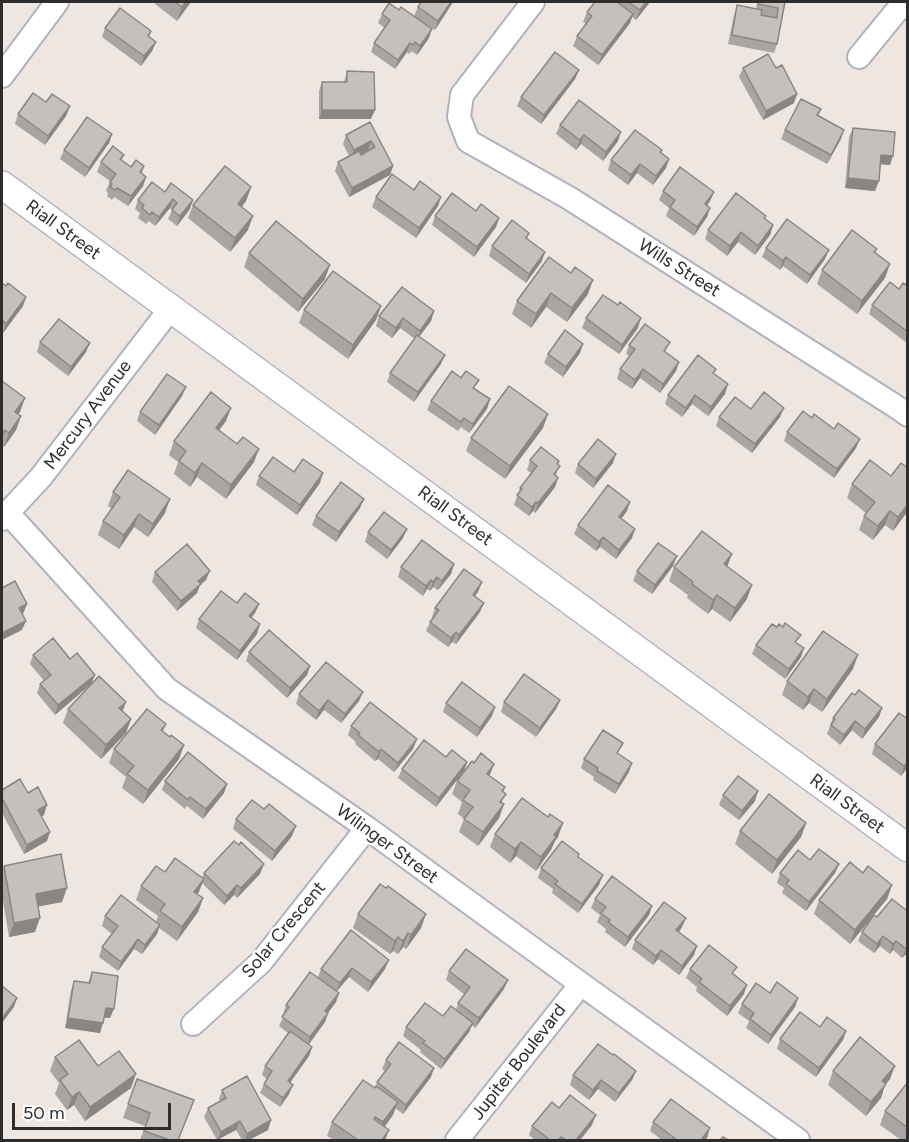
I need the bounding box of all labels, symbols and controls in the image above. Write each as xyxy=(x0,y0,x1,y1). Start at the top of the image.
street label: Riall Street xyxy=(21,196,105,264)
street label: Wills Street xyxy=(634,234,724,302)
street label: Mercury Avenue xyxy=(40,356,136,474)
street label: Riall Street xyxy=(413,482,497,550)
street label: Riall Street xyxy=(805,770,889,838)
street label: Wilinger Street xyxy=(332,800,442,888)
street label: Solar Crescent xyxy=(238,878,330,982)
street label: Jupiter Boulevard xyxy=(467,1000,571,1124)
scale bar xyxy=(15,1091,174,1129)
text: 50 m xyxy=(23,1102,65,1124)

